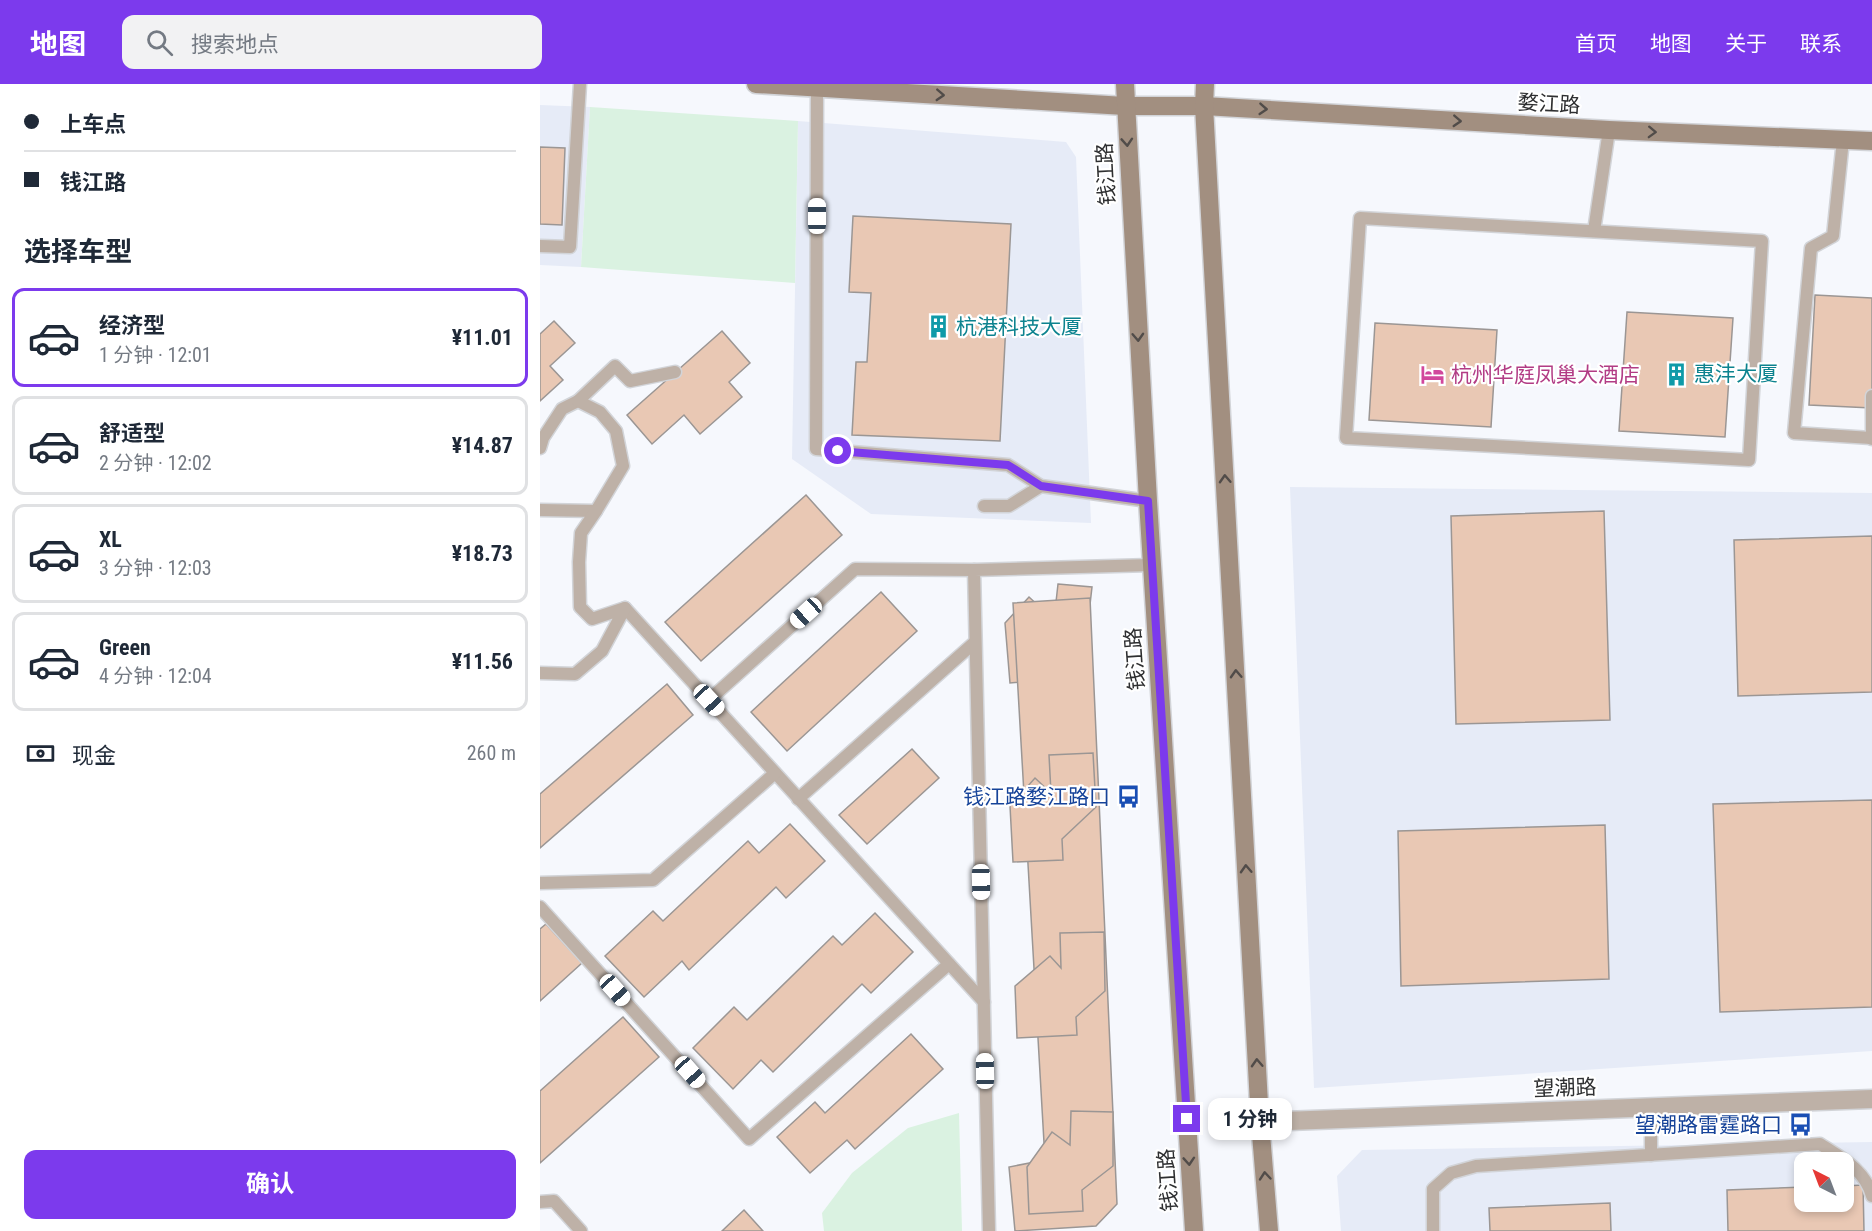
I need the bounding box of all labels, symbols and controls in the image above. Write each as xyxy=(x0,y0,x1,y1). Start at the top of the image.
search box xyxy=(122,15,542,69)
icon: search xyxy=(143,26,176,59)
text: 地图 xyxy=(30,28,86,61)
text: 搜索地点 xyxy=(191,32,279,57)
text: 首页 xyxy=(1575,32,1617,56)
text: 地图 xyxy=(1650,32,1692,56)
text: 关于 xyxy=(1725,32,1767,56)
text: 联系 xyxy=(1800,32,1842,56)
one-way arrow xyxy=(936,89,945,102)
street label: 婺江路 xyxy=(1517,90,1581,118)
one-way arrow xyxy=(1258,103,1267,116)
text: 上车点 xyxy=(60,112,126,137)
one-way arrow xyxy=(1453,115,1462,128)
one-way arrow xyxy=(1648,126,1657,139)
one-way arrow xyxy=(1120,138,1133,147)
street label: 钱江路 xyxy=(1092,142,1120,206)
text: 钱江路 xyxy=(60,170,126,195)
car xyxy=(808,198,826,234)
text: 选择车型 xyxy=(24,236,132,268)
icon: car xyxy=(27,311,81,365)
text: 经济型 xyxy=(99,313,165,338)
building icon: 杭港科技大厦 xyxy=(925,314,951,340)
place label: 杭港科技大厦 xyxy=(956,315,1082,339)
text: ¥11.01 xyxy=(452,325,513,350)
one-way arrow xyxy=(1131,333,1144,342)
text: 1 分钟 · 12:01 xyxy=(99,343,212,367)
building icon: 惠沣大厦 xyxy=(1663,361,1689,387)
hotel icon: 杭州华庭凤巢大酒店 xyxy=(1420,362,1446,388)
place label: 惠沣大厦 xyxy=(1694,362,1778,386)
place label: 杭州华庭凤巢大酒店 xyxy=(1451,363,1640,387)
icon: car xyxy=(27,419,81,473)
text: 舒适型 xyxy=(99,421,165,446)
text: ¥14.87 xyxy=(452,433,513,458)
route start xyxy=(824,437,851,464)
text: 2 分钟 · 12:02 xyxy=(99,451,212,475)
one-way arrow xyxy=(1218,475,1231,484)
icon: car xyxy=(27,527,81,581)
text: XL xyxy=(99,527,122,552)
text: ¥18.73 xyxy=(452,541,513,566)
text: 3 分钟 · 12:03 xyxy=(99,556,212,580)
car xyxy=(787,594,825,632)
street label: 钱江路 xyxy=(1121,627,1149,691)
icon: car xyxy=(27,635,81,689)
text: Green xyxy=(99,635,151,660)
text: ¥11.56 xyxy=(452,649,513,674)
text: 4 分钟 · 12:04 xyxy=(99,664,212,688)
one-way arrow xyxy=(1229,669,1242,678)
car xyxy=(690,681,728,719)
icon: cash xyxy=(24,737,57,770)
text: 260 m xyxy=(467,741,516,765)
text: 现金 xyxy=(72,743,116,768)
bus stop icon: 钱江路婺江路口 xyxy=(1115,784,1141,810)
place label: 钱江路婺江路口 xyxy=(963,785,1110,809)
car xyxy=(972,864,990,900)
one-way arrow xyxy=(1240,864,1253,873)
car xyxy=(596,971,634,1009)
car xyxy=(671,1053,709,1091)
car xyxy=(976,1053,994,1089)
one-way arrow xyxy=(1250,1059,1263,1068)
street label: 望潮路 xyxy=(1533,1075,1597,1101)
callout: 1 分钟 xyxy=(1208,1098,1292,1140)
route end xyxy=(1173,1105,1200,1132)
text: 1 分钟 xyxy=(1223,1107,1277,1131)
bus stop icon: 望潮路雷霆路口 xyxy=(1787,1112,1813,1138)
place label: 望潮路雷霆路口 xyxy=(1635,1113,1782,1137)
street label: 钱江路 xyxy=(1154,1148,1182,1212)
button: 确认 xyxy=(24,1150,516,1219)
north arrow xyxy=(1794,1152,1854,1212)
map controls xyxy=(1794,1152,1854,1212)
one-way arrow xyxy=(1183,1156,1196,1165)
one-way arrow xyxy=(1259,1172,1272,1181)

